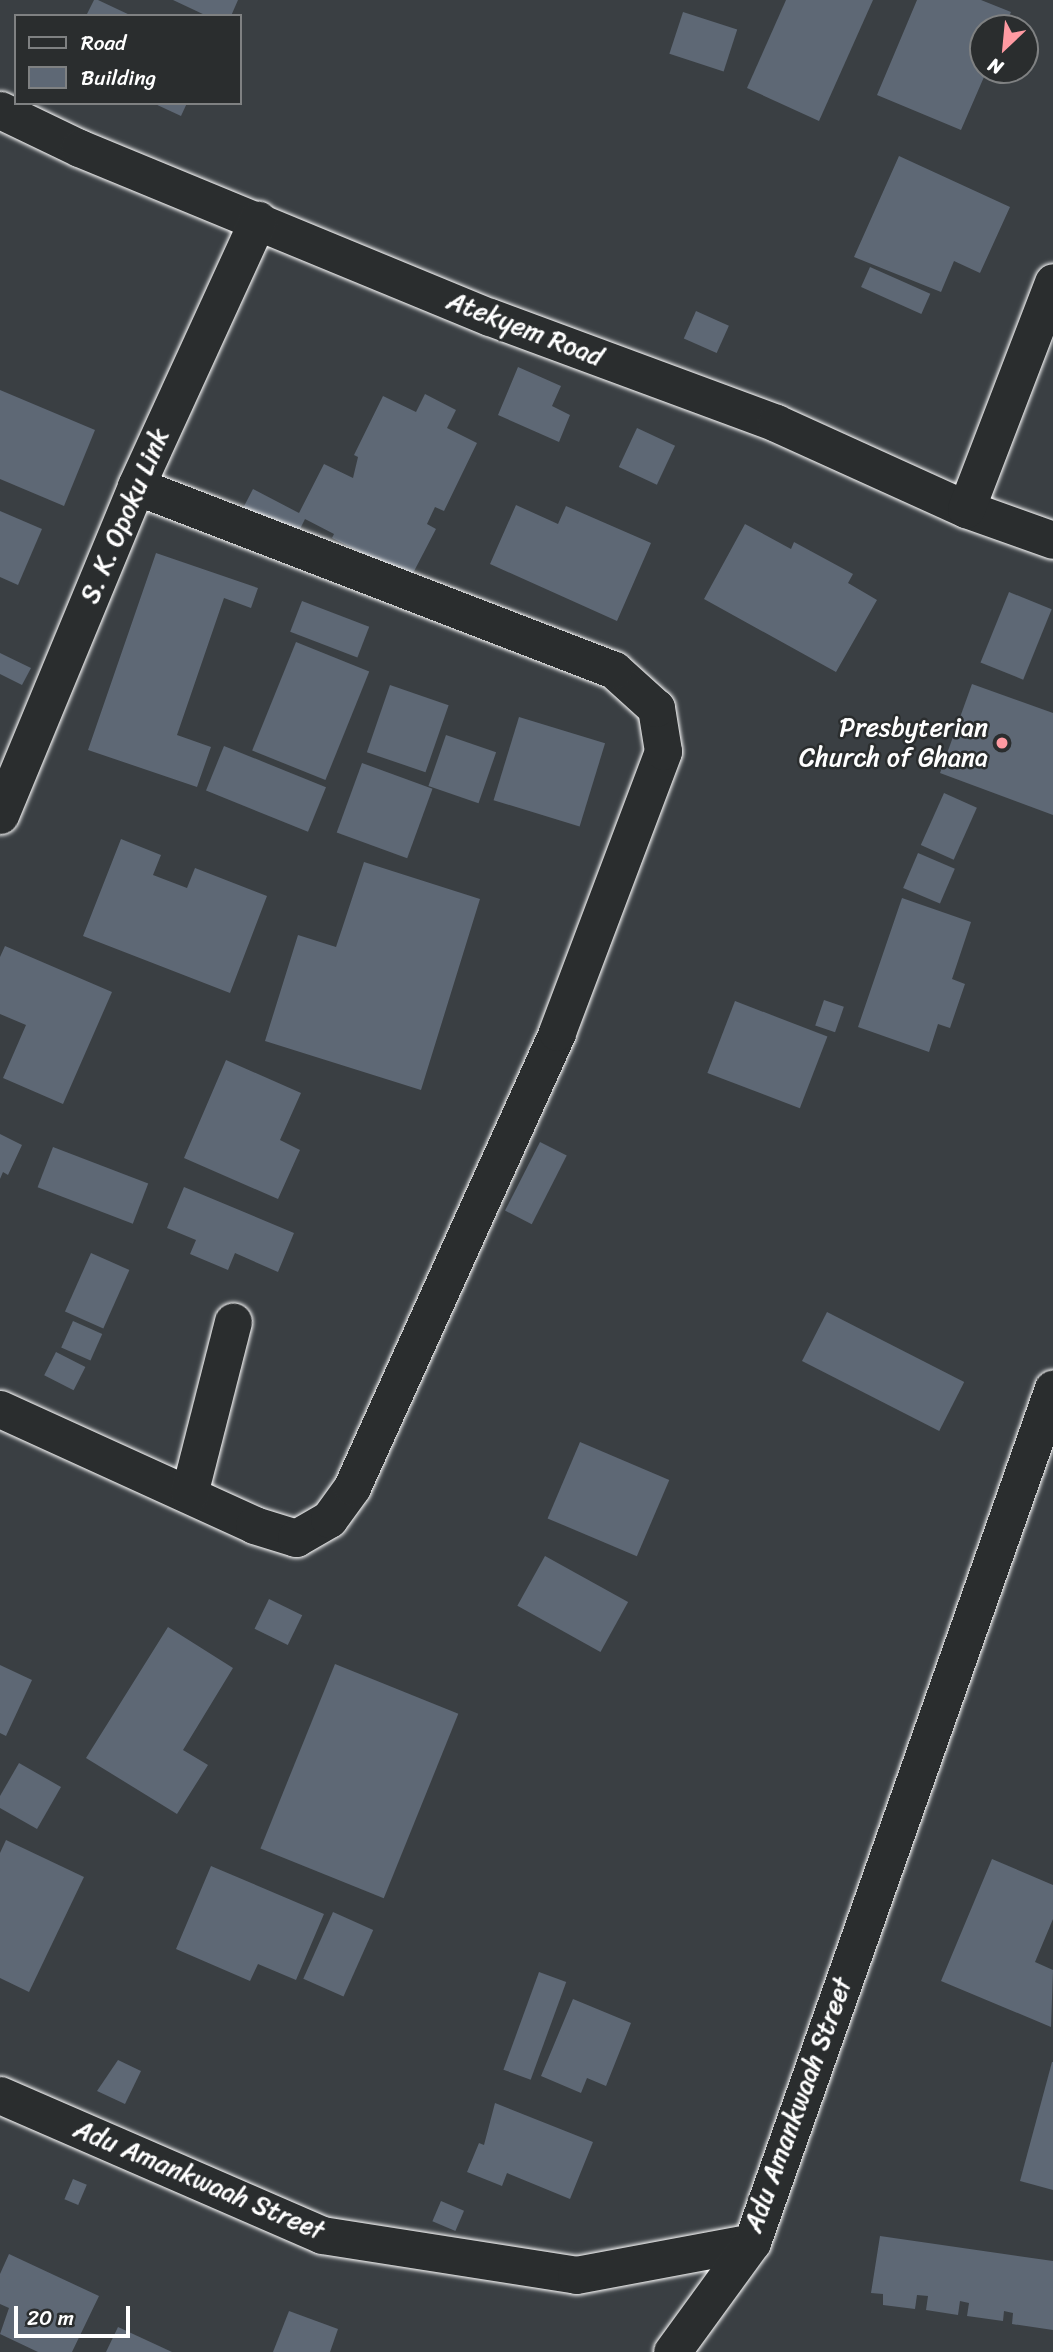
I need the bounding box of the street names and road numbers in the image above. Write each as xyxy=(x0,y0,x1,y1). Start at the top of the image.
street label: Atekyem Road xyxy=(443,285,607,373)
street label: S. K. Opoku Link xyxy=(74,424,176,608)
street label: Adu Amankwaah Street xyxy=(737,1973,859,2237)
street label: Adu Amankwaah Street xyxy=(69,2113,329,2247)

